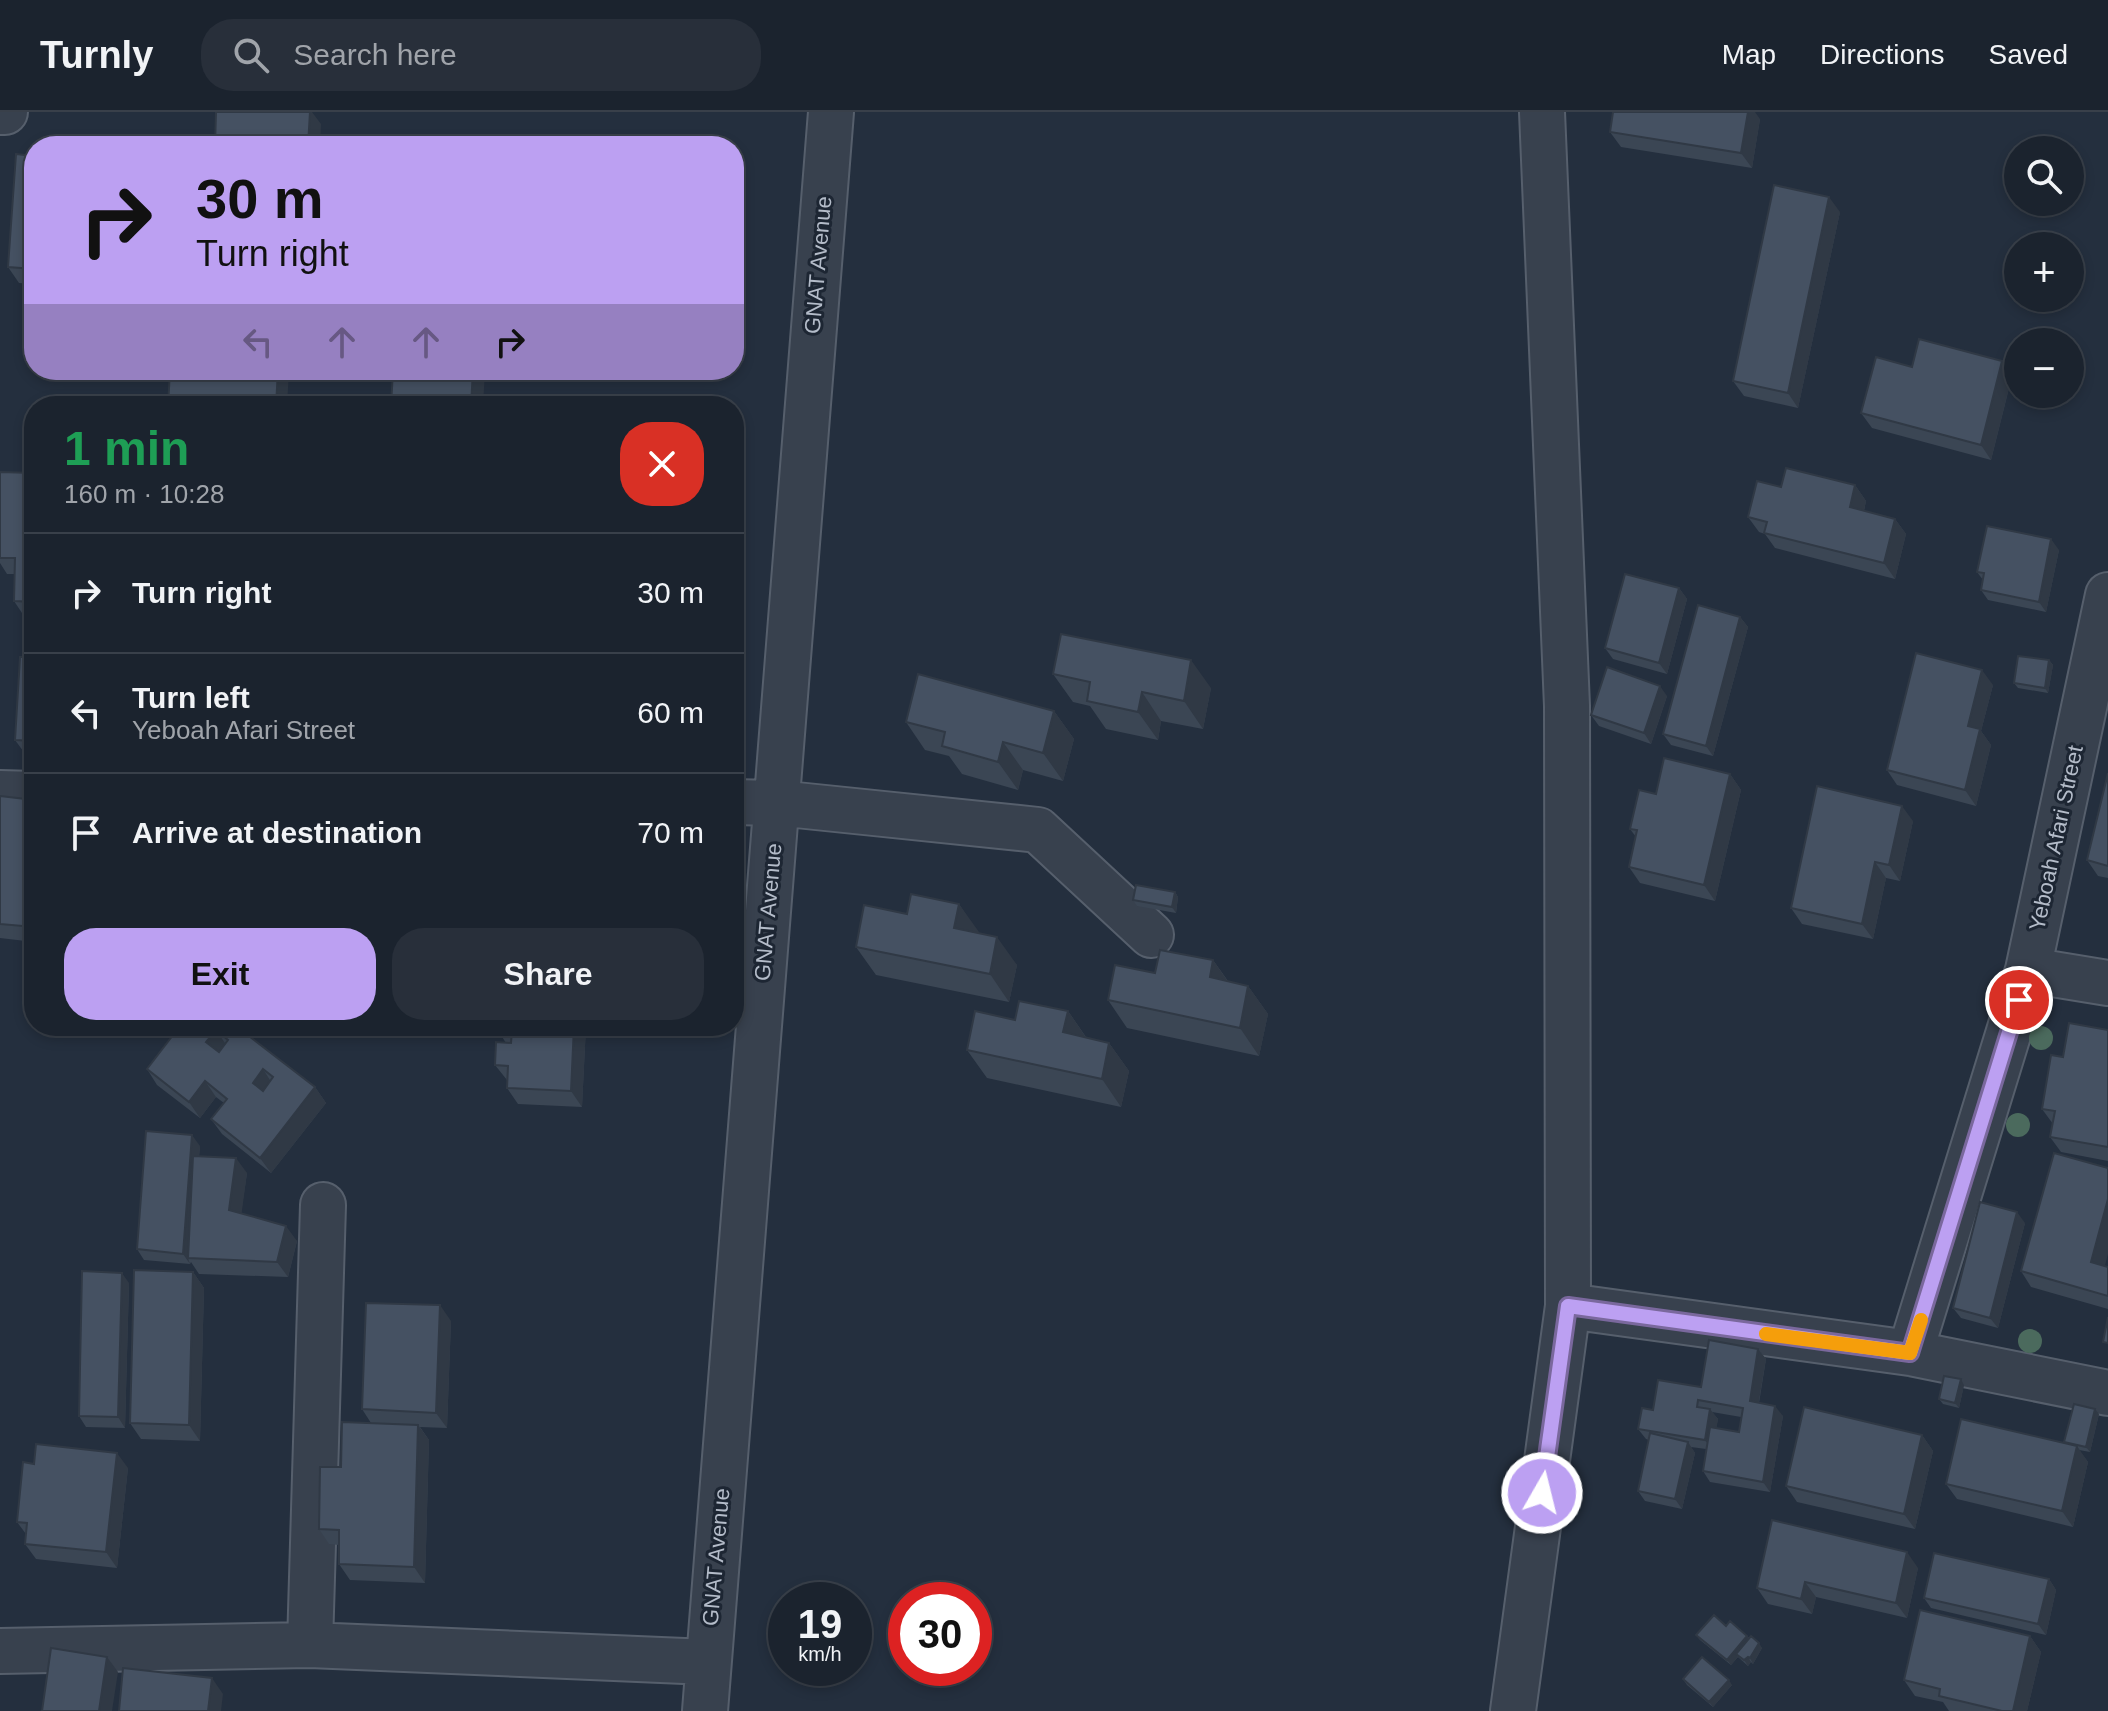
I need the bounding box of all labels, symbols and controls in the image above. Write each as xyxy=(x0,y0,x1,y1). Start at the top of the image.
search box xyxy=(201,19,761,91)
icon: search xyxy=(229,33,273,77)
text: Turnly xyxy=(40,34,153,76)
text: Search here xyxy=(293,38,457,71)
text: Map xyxy=(1722,39,1776,70)
text: Directions xyxy=(1820,39,1945,70)
text: Saved xyxy=(1989,39,2068,70)
map controls xyxy=(2004,136,2084,408)
button: search xyxy=(2004,136,2084,216)
text: 30 m xyxy=(196,167,324,230)
icon: right xyxy=(64,168,168,272)
street label: GNAT Avenue xyxy=(800,195,836,335)
button: + xyxy=(2004,232,2084,312)
text: Turn right xyxy=(196,233,349,274)
icon: left xyxy=(236,320,280,364)
icon: ahead xyxy=(320,320,364,364)
icon: ahead xyxy=(404,320,448,364)
icon: right xyxy=(488,320,532,364)
button: − xyxy=(2004,328,2084,408)
text: 1 min xyxy=(64,422,189,475)
button: close xyxy=(620,422,704,506)
text: 160 m · 10:28 xyxy=(64,479,224,509)
icon: right xyxy=(64,571,108,615)
text: Turn right xyxy=(132,576,271,609)
text: 30 m xyxy=(637,576,704,609)
text: Turn left xyxy=(132,681,250,714)
icon: left xyxy=(64,691,108,735)
text: 60 m xyxy=(637,696,704,729)
text: Yeboah Afari Street xyxy=(132,715,355,745)
street label: Yeboah Afari Street xyxy=(2024,743,2088,933)
icon: arrive xyxy=(64,811,108,855)
text: Arrive at destination xyxy=(132,816,422,849)
text: 70 m xyxy=(637,816,704,849)
street label: GNAT Avenue xyxy=(750,842,786,982)
button: Exit xyxy=(64,928,376,1020)
button: Share xyxy=(392,928,704,1020)
pin xyxy=(1985,966,2053,1034)
icon: arrive xyxy=(1997,978,2041,1022)
position arrow xyxy=(1500,1451,1584,1535)
street label: GNAT Avenue xyxy=(698,1487,734,1627)
speed limit sign: 30 xyxy=(888,1582,992,1686)
text: 19 xyxy=(798,1602,842,1646)
text: km/h xyxy=(798,1643,842,1665)

